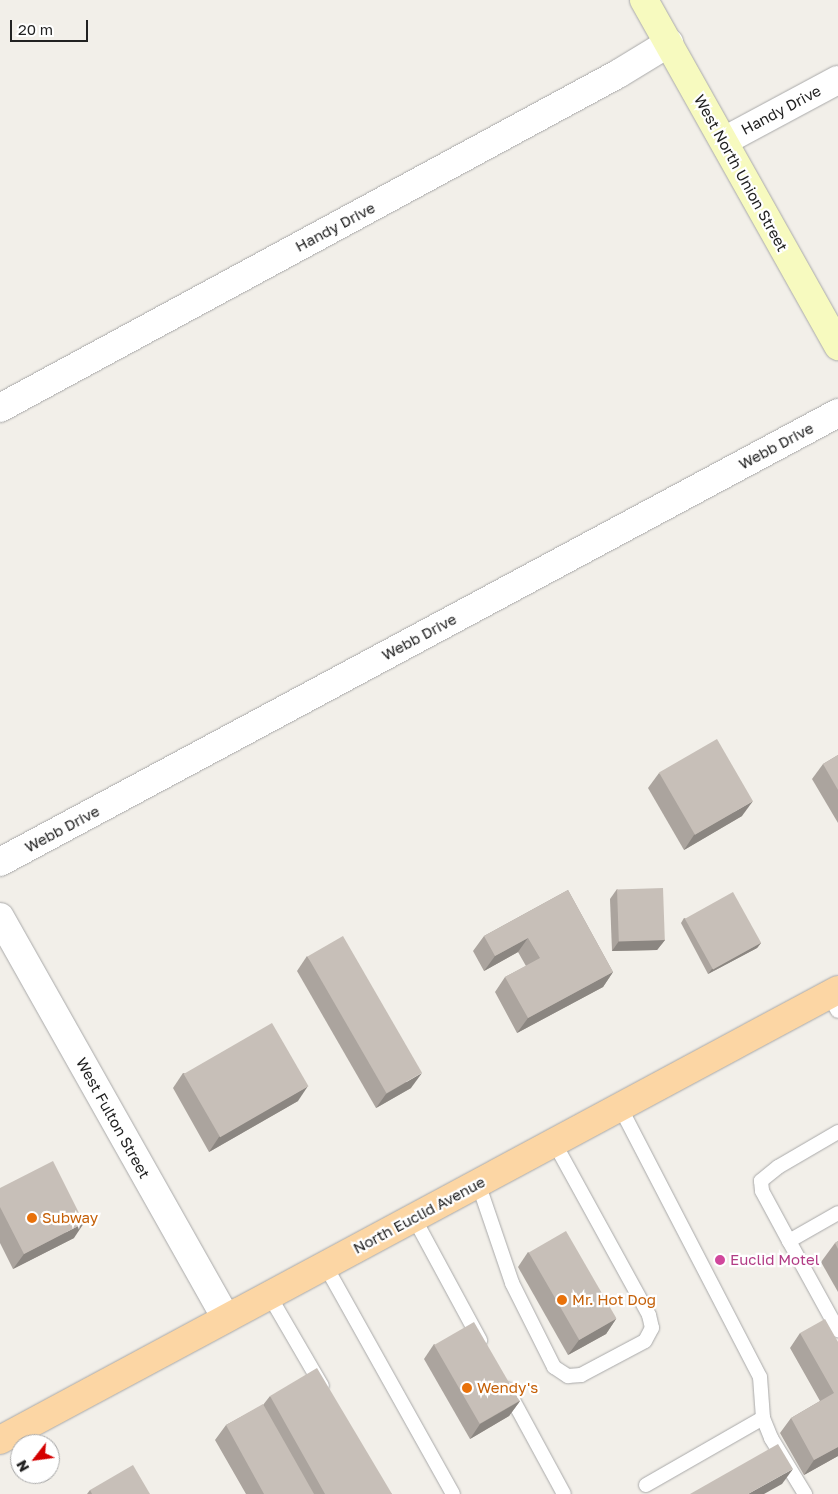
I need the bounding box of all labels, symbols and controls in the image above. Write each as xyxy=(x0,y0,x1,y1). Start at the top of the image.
scale bar xyxy=(12,10,90,42)
text: 20 m xyxy=(18,20,53,38)
street label: Handy Drive xyxy=(738,81,824,139)
street label: West North Union Street xyxy=(690,92,792,254)
street label: Handy Drive xyxy=(292,198,378,256)
street label: Webb Drive xyxy=(736,419,816,473)
street label: Webb Drive xyxy=(379,610,459,664)
street label: Webb Drive xyxy=(22,802,102,856)
street label: West Fulton Street xyxy=(72,1055,154,1181)
street label: North Euclid Avenue xyxy=(350,1173,488,1257)
place label: Subway xyxy=(42,1209,98,1227)
marker: Subway xyxy=(26,1212,38,1224)
place label: Euclid Motel xyxy=(730,1251,820,1269)
marker: Euclid Motel xyxy=(714,1254,726,1266)
place label: Mr. Hot Dog xyxy=(572,1291,656,1309)
marker: Mr. Hot Dog xyxy=(556,1294,568,1306)
place label: Wendy's xyxy=(477,1379,538,1397)
marker: Wendy's xyxy=(461,1382,473,1394)
north arrow xyxy=(10,1434,60,1484)
text: N xyxy=(12,1457,32,1475)

